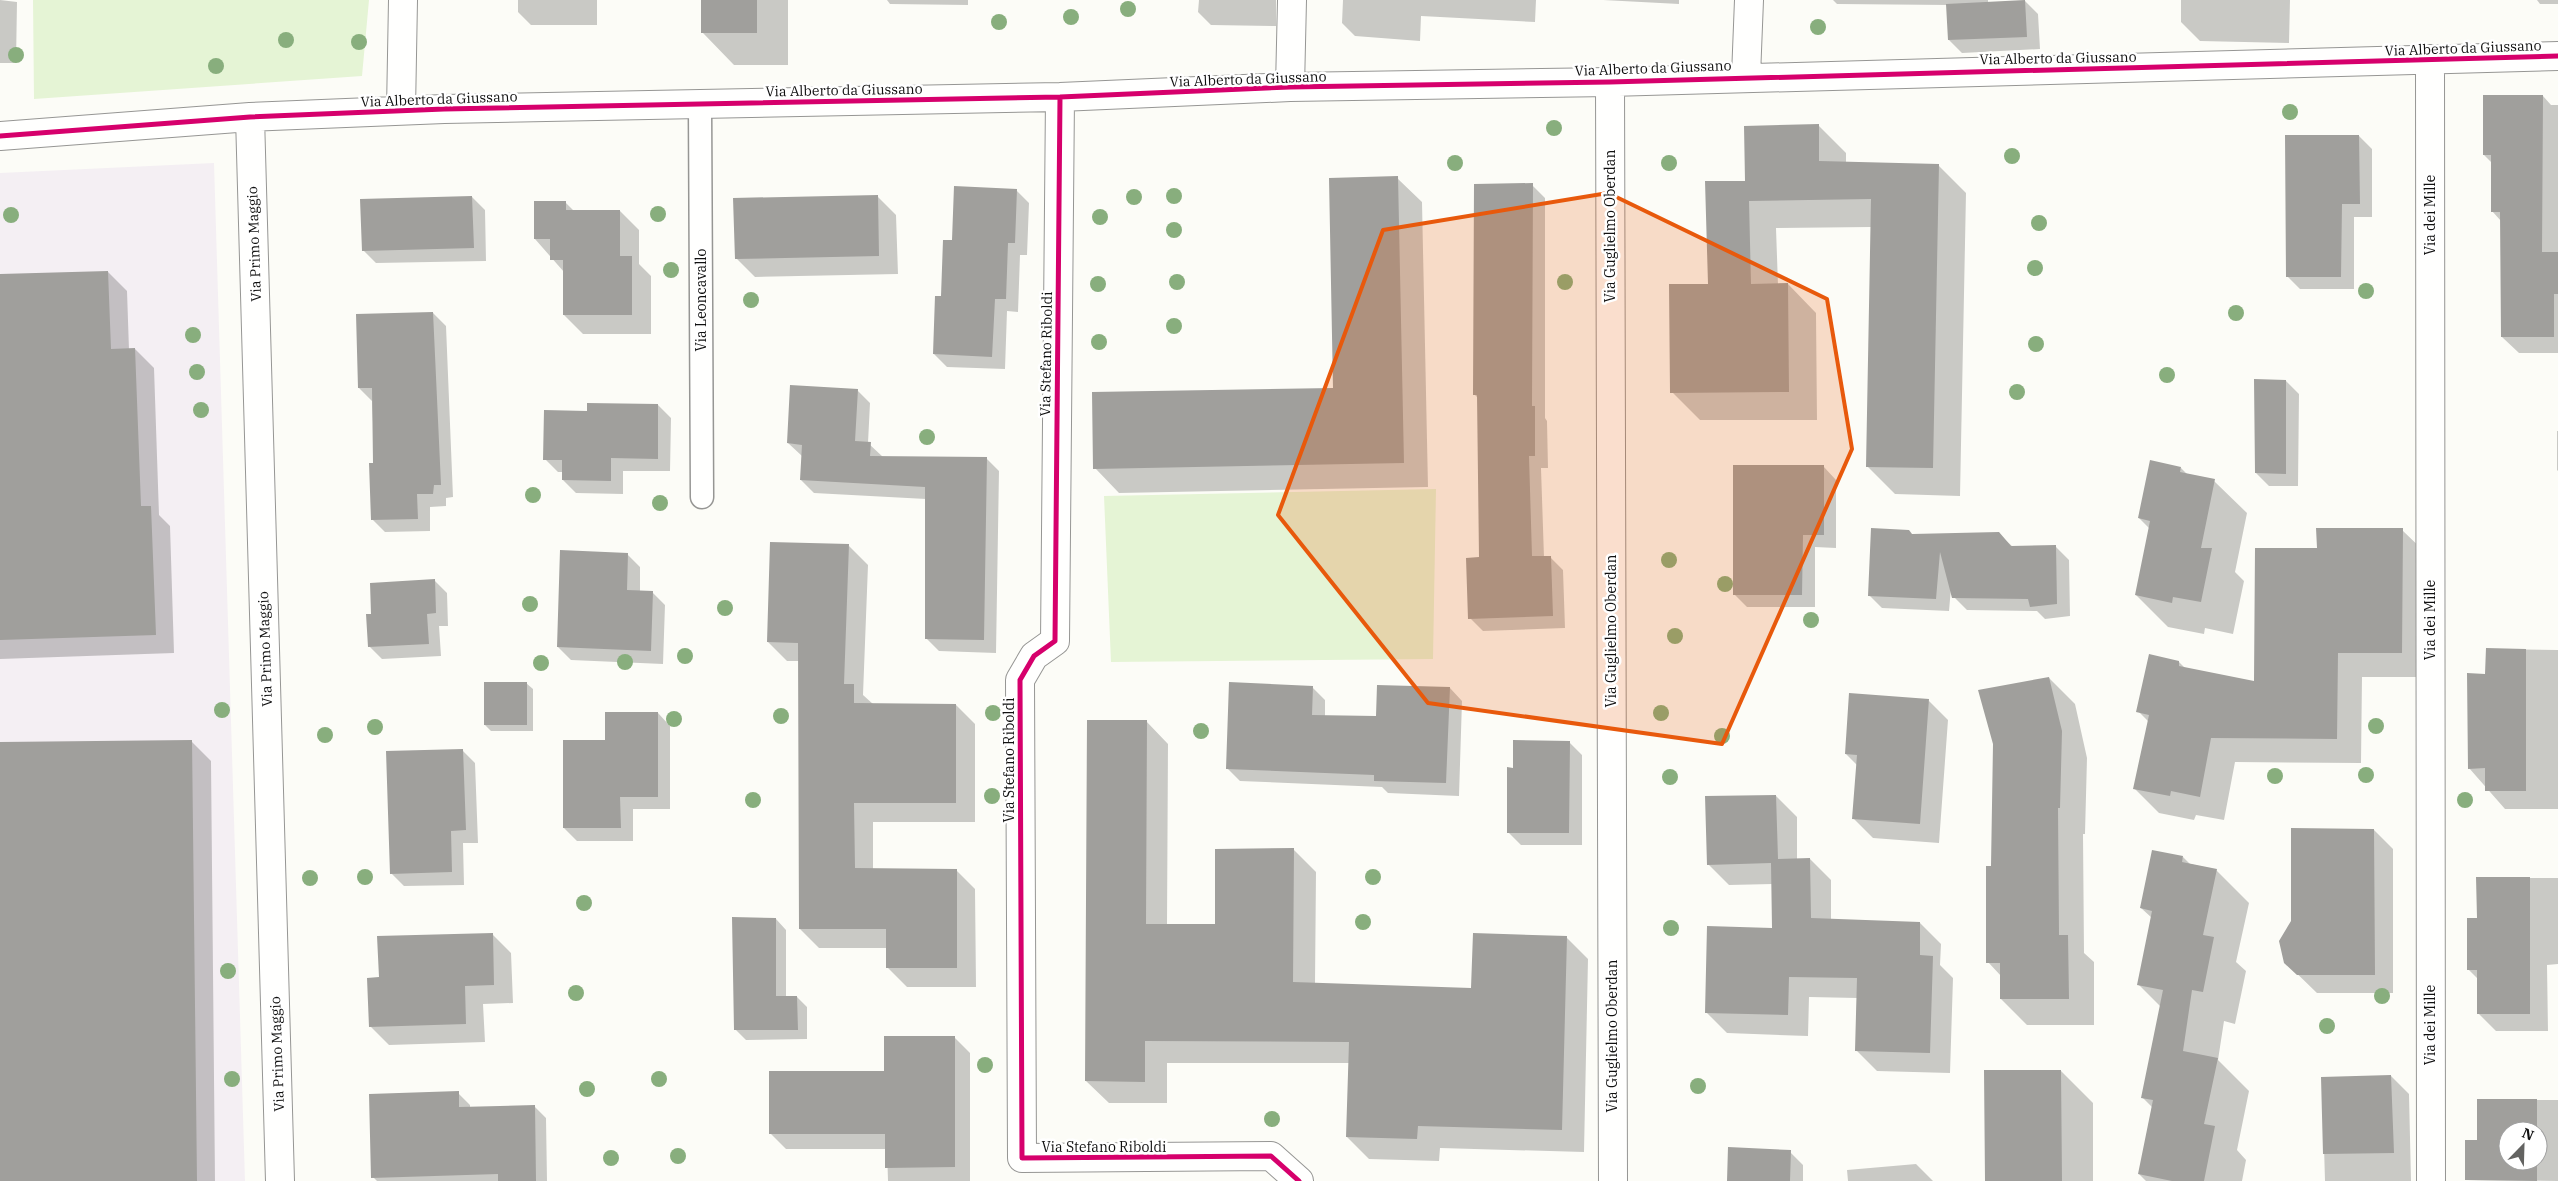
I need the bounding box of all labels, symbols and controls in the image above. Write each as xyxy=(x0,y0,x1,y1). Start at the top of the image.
street label: Via Alberto da Giussano xyxy=(2384,36,2542,60)
street label: Via Alberto da Giussano xyxy=(1979,48,2137,68)
street label: Via Alberto da Giussano xyxy=(1574,56,1732,80)
street label: Via Alberto da Giussano xyxy=(1169,67,1327,91)
street label: Via Alberto da Giussano xyxy=(765,80,923,100)
street label: Via Alberto da Giussano xyxy=(360,87,518,111)
street label: Via Guglielmo Oberdan xyxy=(1601,150,1619,302)
street label: Via dei Mille xyxy=(2421,175,2439,255)
street label: Via Primo Maggio xyxy=(243,186,265,302)
street label: Via Leoncavallo xyxy=(692,248,710,351)
street label: Via Stefano Riboldi xyxy=(1036,291,1056,417)
street label: Via Guglielmo Oberdan xyxy=(1602,555,1620,707)
street label: Via dei Mille xyxy=(2421,580,2439,660)
street label: Via Primo Maggio xyxy=(254,591,276,707)
street label: Via Stefano Riboldi xyxy=(1000,698,1018,822)
street label: Via Guglielmo Oberdan xyxy=(1603,960,1621,1112)
street label: Via dei Mille xyxy=(2421,985,2439,1065)
street label: Via Primo Maggio xyxy=(266,996,288,1112)
north arrow xyxy=(2498,1121,2548,1171)
text: N xyxy=(2519,1124,2537,1144)
street label: Via Stefano Riboldi xyxy=(1042,1138,1166,1156)

